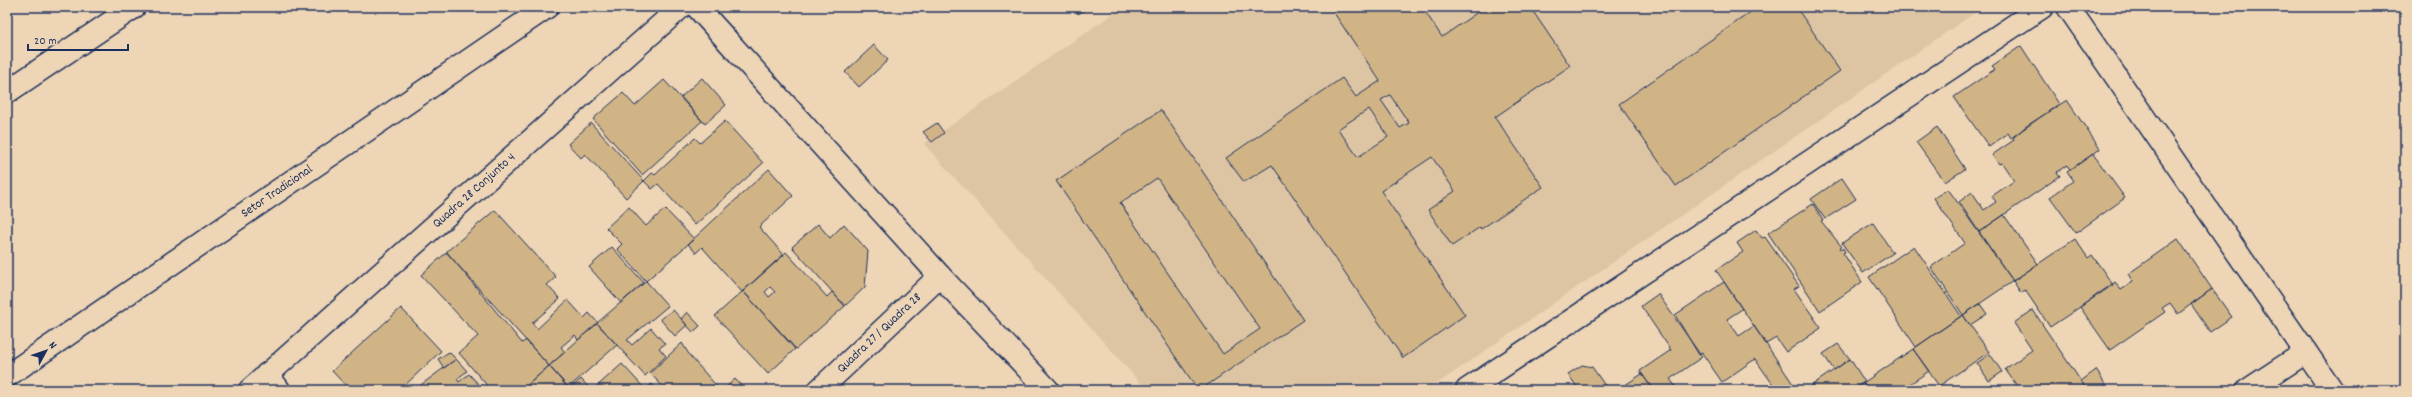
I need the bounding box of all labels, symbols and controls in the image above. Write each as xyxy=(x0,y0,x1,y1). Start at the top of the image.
scale bar xyxy=(28,26,128,52)
text: 20 m xyxy=(34,33,57,50)
street label: Quadra 28 Conjunto 4 xyxy=(429,149,520,233)
street label: Setor Tradicional xyxy=(237,160,317,223)
street label: Quadra 27 / Quadra 28 xyxy=(833,288,926,378)
north arrow xyxy=(26,331,66,371)
text: N xyxy=(44,339,60,354)

